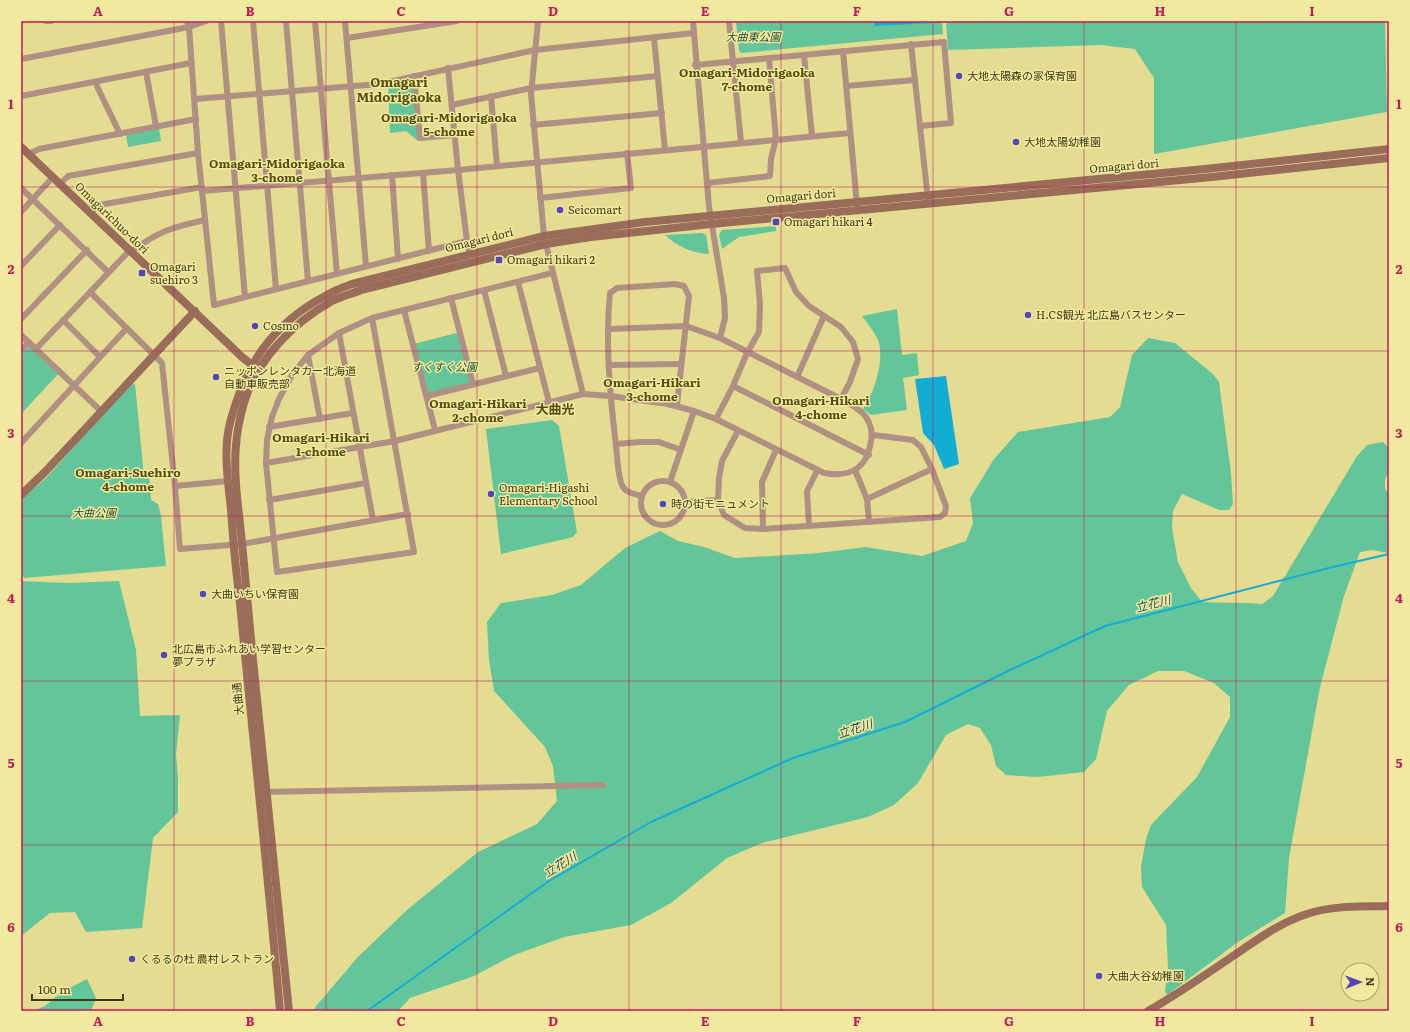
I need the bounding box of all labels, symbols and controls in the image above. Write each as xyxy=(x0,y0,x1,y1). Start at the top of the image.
text: A xyxy=(93,1,103,20)
text: B xyxy=(246,1,255,20)
text: C xyxy=(396,1,406,20)
text: D xyxy=(548,1,558,20)
text: E xyxy=(701,1,710,20)
text: F xyxy=(853,1,861,20)
text: G xyxy=(1004,1,1014,20)
text: H xyxy=(1155,1,1166,20)
text: I xyxy=(1309,1,1315,20)
park label: 大曲東公園 xyxy=(726,28,782,44)
district label: Omagari-Midorigaoka 7-chome xyxy=(679,63,815,95)
place label: 大地太陽森の家保育園 xyxy=(967,67,1077,83)
marker: 大地太陽森の家保育園 xyxy=(954,71,964,81)
district label: Omagari Midorigaoka xyxy=(356,72,442,106)
text: 1 xyxy=(8,94,14,113)
text: 1 xyxy=(1396,94,1402,113)
district label: Omagari-Midorigaoka 5-chome xyxy=(381,108,517,140)
place label: 大地太陽幼稚園 xyxy=(1024,133,1101,149)
marker: 大地太陽幼稚園 xyxy=(1011,137,1021,147)
district label: Omagari-Midorigaoka 3-chome xyxy=(209,154,345,186)
street label: Omagari dori xyxy=(1088,154,1160,176)
street label: Omagarichuo-dori xyxy=(72,178,153,257)
street label: Omagari dori xyxy=(765,184,837,206)
place label: Seicomart xyxy=(568,201,622,217)
marker: Seicomart xyxy=(555,205,565,215)
place label: Omagari hikari 4 xyxy=(784,213,872,229)
marker: Omagari hikari 4 xyxy=(771,217,781,227)
street label: Omagari dori xyxy=(443,223,515,255)
place label: Omagari hikari 2 xyxy=(507,251,595,267)
marker: Omagari hikari 2 xyxy=(494,255,504,265)
place label: Omagari suehiro 3 xyxy=(150,258,198,287)
text: 2 xyxy=(8,259,15,278)
text: 2 xyxy=(1396,259,1403,278)
marker: Omagari suehiro 3 xyxy=(137,268,147,278)
place label: H.CS観光 北広島バスセンター xyxy=(1036,306,1186,322)
marker: H.CS観光 北広島バスセンター xyxy=(1023,310,1033,320)
place label: Cosmo xyxy=(263,317,299,333)
marker: Cosmo xyxy=(250,321,260,331)
park label: すくすく公園 xyxy=(411,358,479,374)
place label: ニッポンレンタカー北海道 自動車販売部 xyxy=(224,362,356,391)
marker: ニッポンレンタカー北海道 自動車販売部 xyxy=(211,372,221,382)
district label: Omagari-Hikari 3-chome xyxy=(603,373,701,405)
district label: Omagari-Hikari 4-chome xyxy=(772,391,870,423)
district label: Omagari-Hikari 2-chome xyxy=(429,394,527,426)
district label: 大曲光 xyxy=(535,399,575,418)
text: 3 xyxy=(7,423,15,442)
text: 3 xyxy=(1395,423,1403,442)
district label: Omagari-Hikari 1-chome xyxy=(272,428,370,460)
district label: Omagari-Suehiro 4-chome xyxy=(75,463,181,495)
place label: Omagari-Higashi Elementary School xyxy=(499,479,598,508)
marker: Omagari-Higashi Elementary School xyxy=(486,489,496,499)
place label: 時の街モニュメント xyxy=(671,495,770,511)
marker: 時の街モニュメント xyxy=(658,499,668,509)
park label: 大曲公園 xyxy=(72,504,118,520)
place label: 大曲いちい保育園 xyxy=(211,585,299,601)
text: 4 xyxy=(7,588,15,607)
text: 4 xyxy=(1395,588,1403,607)
marker: 大曲いちい保育園 xyxy=(198,589,208,599)
water label: 立花川 xyxy=(1133,589,1174,616)
place label: 北広島市ふれあい学習センター 夢プラザ xyxy=(172,640,326,669)
marker: 北広島市ふれあい学習センター 夢プラザ xyxy=(159,650,169,660)
street label: 大曲通 xyxy=(227,682,247,716)
water label: 立花川 xyxy=(835,713,876,742)
text: 5 xyxy=(7,753,15,772)
text: 5 xyxy=(1395,753,1403,772)
water label: 立花川 xyxy=(539,846,581,881)
text: 6 xyxy=(7,917,15,936)
text: 6 xyxy=(1395,917,1403,936)
place label: くるるの杜 農村レストラン xyxy=(140,950,274,966)
marker: くるるの杜 農村レストラン xyxy=(127,954,137,964)
north arrow xyxy=(1340,962,1380,1002)
place label: 大曲大谷幼稚園 xyxy=(1107,967,1184,983)
marker: 大曲大谷幼稚園 xyxy=(1094,971,1104,981)
scale bar xyxy=(32,976,123,1002)
text: N xyxy=(1363,977,1379,987)
text: 100 m xyxy=(38,980,71,998)
text: A xyxy=(93,1011,103,1030)
text: B xyxy=(246,1011,255,1030)
text: C xyxy=(396,1011,406,1030)
text: D xyxy=(548,1011,558,1030)
text: E xyxy=(701,1011,710,1030)
text: F xyxy=(853,1011,861,1030)
text: G xyxy=(1004,1011,1014,1030)
text: H xyxy=(1155,1011,1166,1030)
text: I xyxy=(1309,1011,1315,1030)

